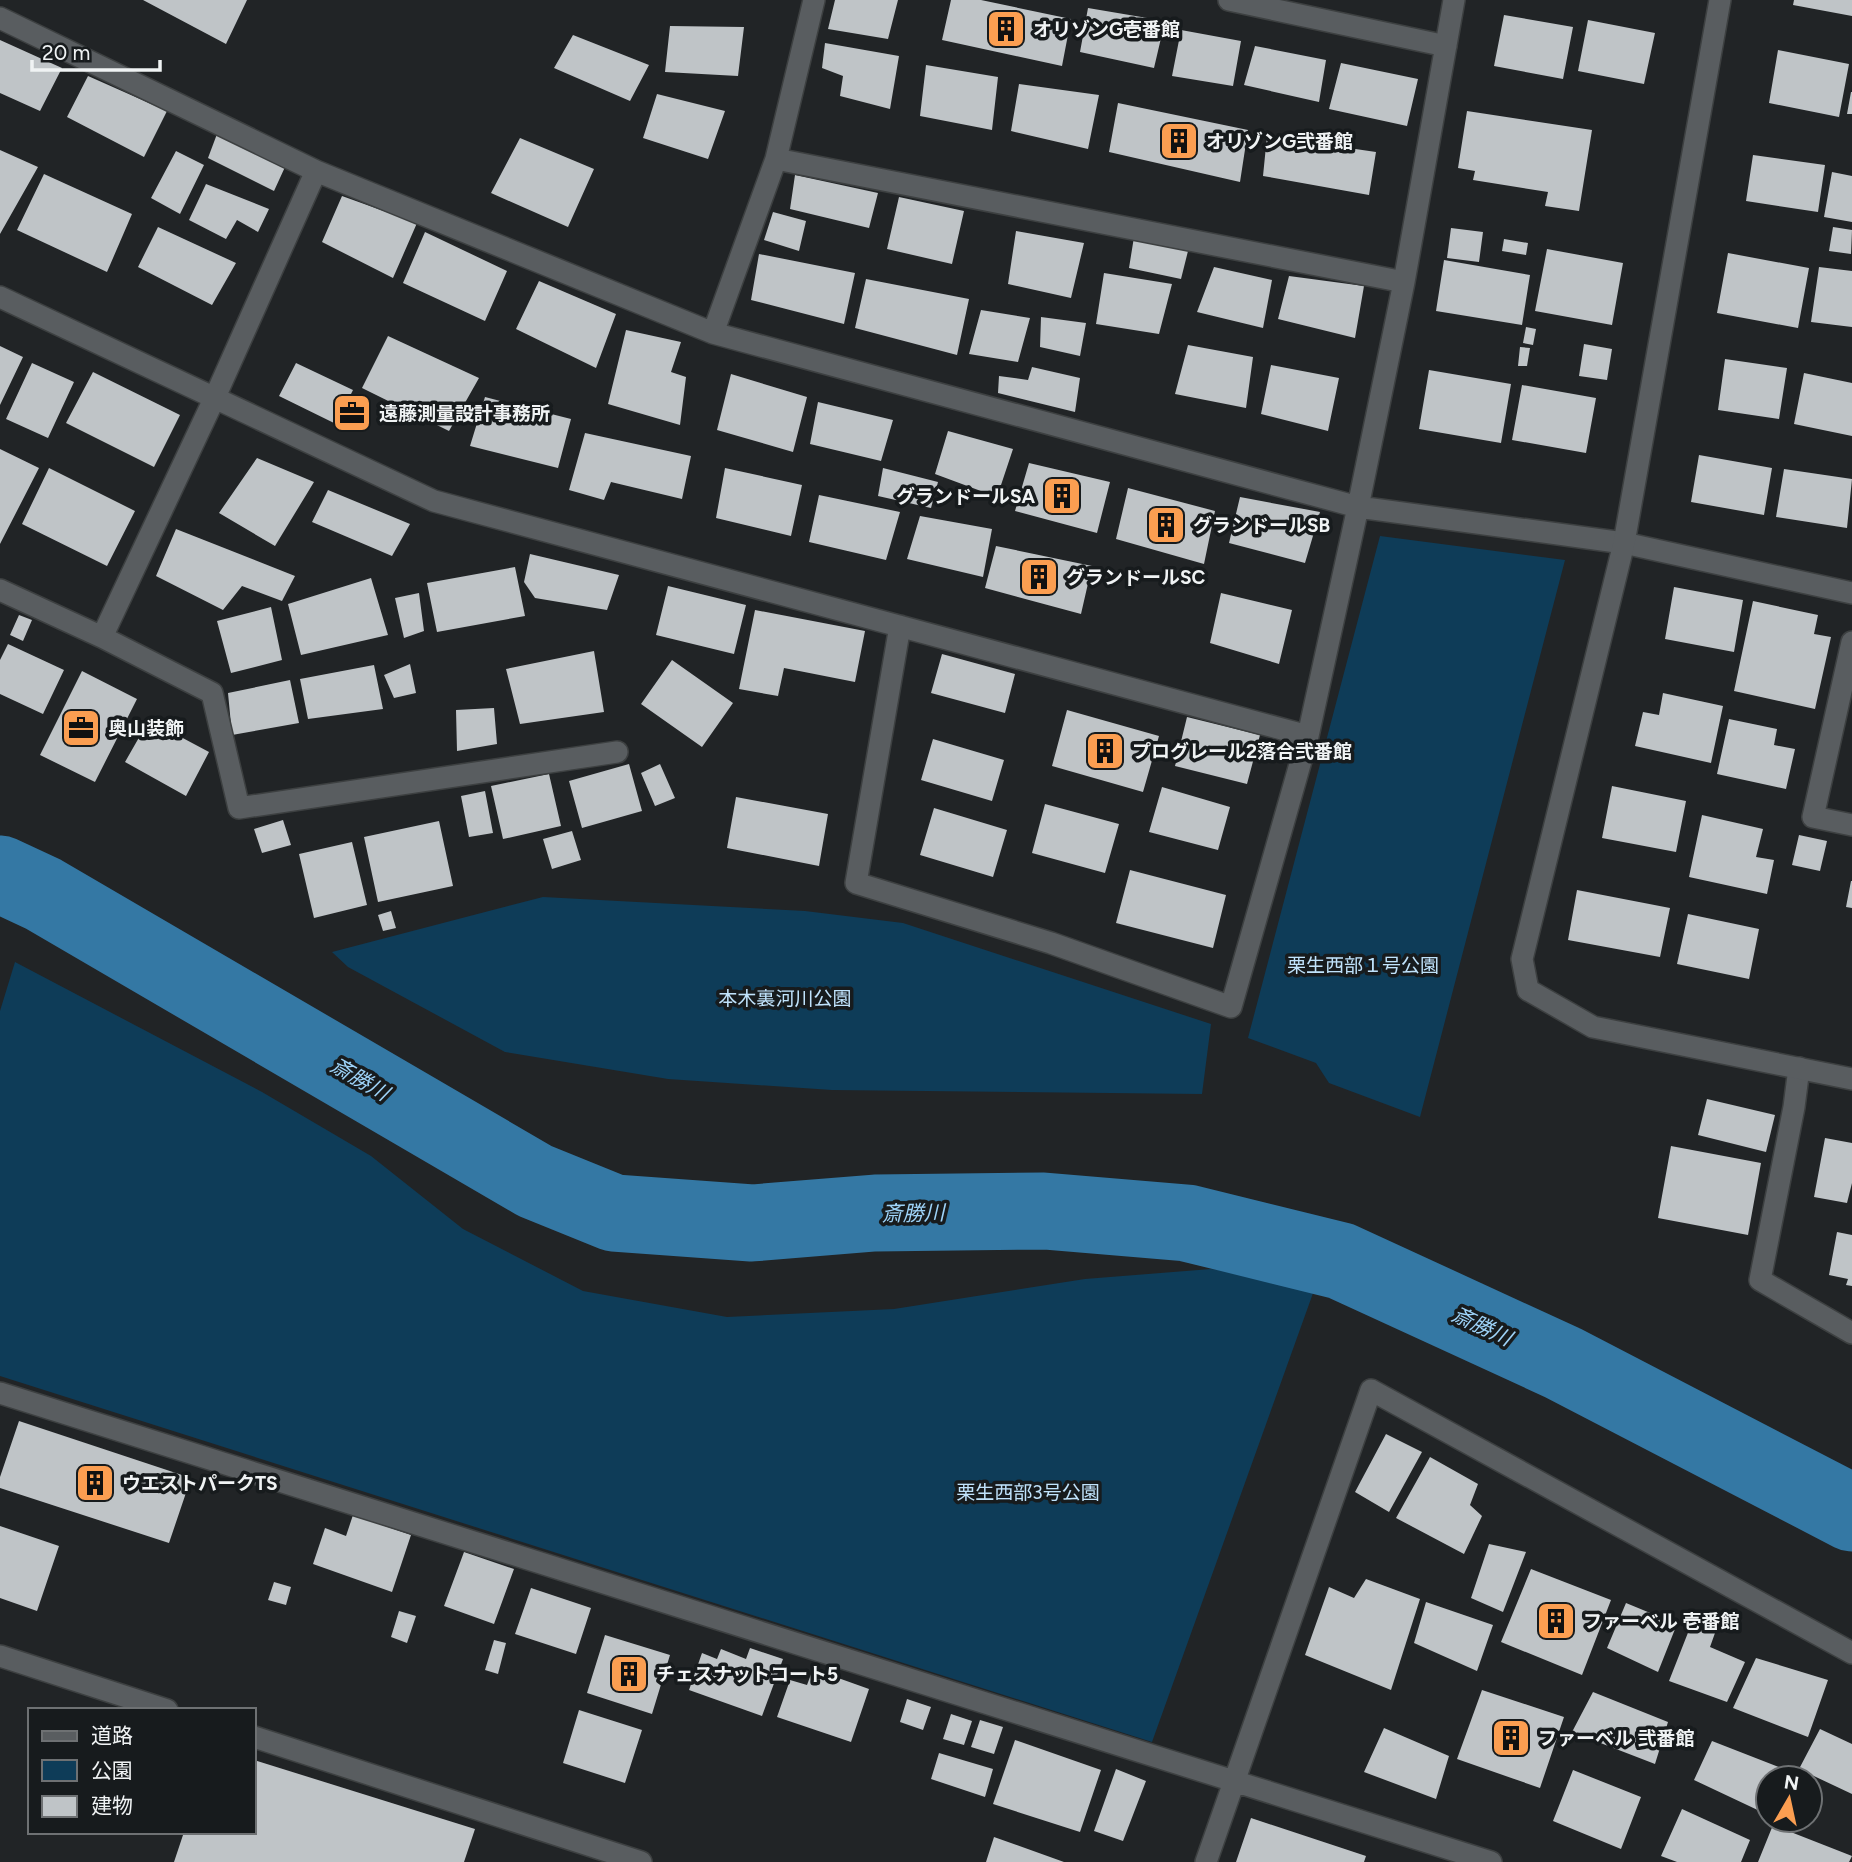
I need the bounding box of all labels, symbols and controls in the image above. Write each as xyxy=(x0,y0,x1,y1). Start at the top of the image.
building icon: オリゾンG壱番館 xyxy=(985,8,1027,50)
place label: オリゾンG壱番館 xyxy=(1033,18,1180,41)
scale bar xyxy=(32,28,159,72)
text: 20 m xyxy=(42,40,90,65)
building icon: オリゾンG弐番館 xyxy=(1158,120,1200,162)
place label: オリゾンG弐番館 xyxy=(1206,130,1353,153)
office icon: 遠藤測量設計事務所 xyxy=(331,392,373,434)
place label: 遠藤測量設計事務所 xyxy=(379,402,550,425)
building icon: グランドールSA xyxy=(1041,475,1083,517)
place label: グランドールSA xyxy=(896,485,1035,508)
building icon: グランドールSB xyxy=(1145,504,1187,546)
place label: グランドールSB xyxy=(1193,514,1330,537)
building icon: グランドールSC xyxy=(1018,556,1060,598)
place label: グランドールSC xyxy=(1066,566,1206,589)
office icon: 奥山装飾 xyxy=(60,707,102,749)
place label: 奥山装飾 xyxy=(108,717,184,740)
building icon: プログレール2落合弐番館 xyxy=(1084,730,1126,772)
place label: プログレール2落合弐番館 xyxy=(1132,740,1352,763)
park label: 栗生西部１号公園 xyxy=(1287,954,1439,977)
park label: 本木裏河川公園 xyxy=(718,987,852,1010)
water label: 斎勝川 xyxy=(326,1052,395,1107)
water label: 斎勝川 xyxy=(881,1200,947,1226)
water label: 斎勝川 xyxy=(1448,1301,1518,1351)
building icon: ウエストパークTS xyxy=(74,1462,116,1504)
place label: ウエストパークTS xyxy=(122,1472,278,1495)
park label: 栗生西部3号公園 xyxy=(956,1481,1100,1504)
building icon: ファーベル 壱番館 xyxy=(1535,1600,1577,1642)
place label: ファーベル 壱番館 xyxy=(1583,1610,1740,1633)
building icon: チェスナットコート5 xyxy=(608,1653,650,1695)
place label: チェスナットコート5 xyxy=(656,1663,838,1686)
legend xyxy=(28,1708,256,1834)
building icon: ファーベル 弐番館 xyxy=(1490,1717,1532,1759)
text: 道路 xyxy=(91,1723,133,1748)
place label: ファーベル 弐番館 xyxy=(1538,1727,1695,1750)
text: 公園 xyxy=(91,1758,133,1783)
north arrow xyxy=(1754,1764,1824,1834)
text: N xyxy=(1783,1770,1801,1795)
text: 建物 xyxy=(91,1793,133,1818)

